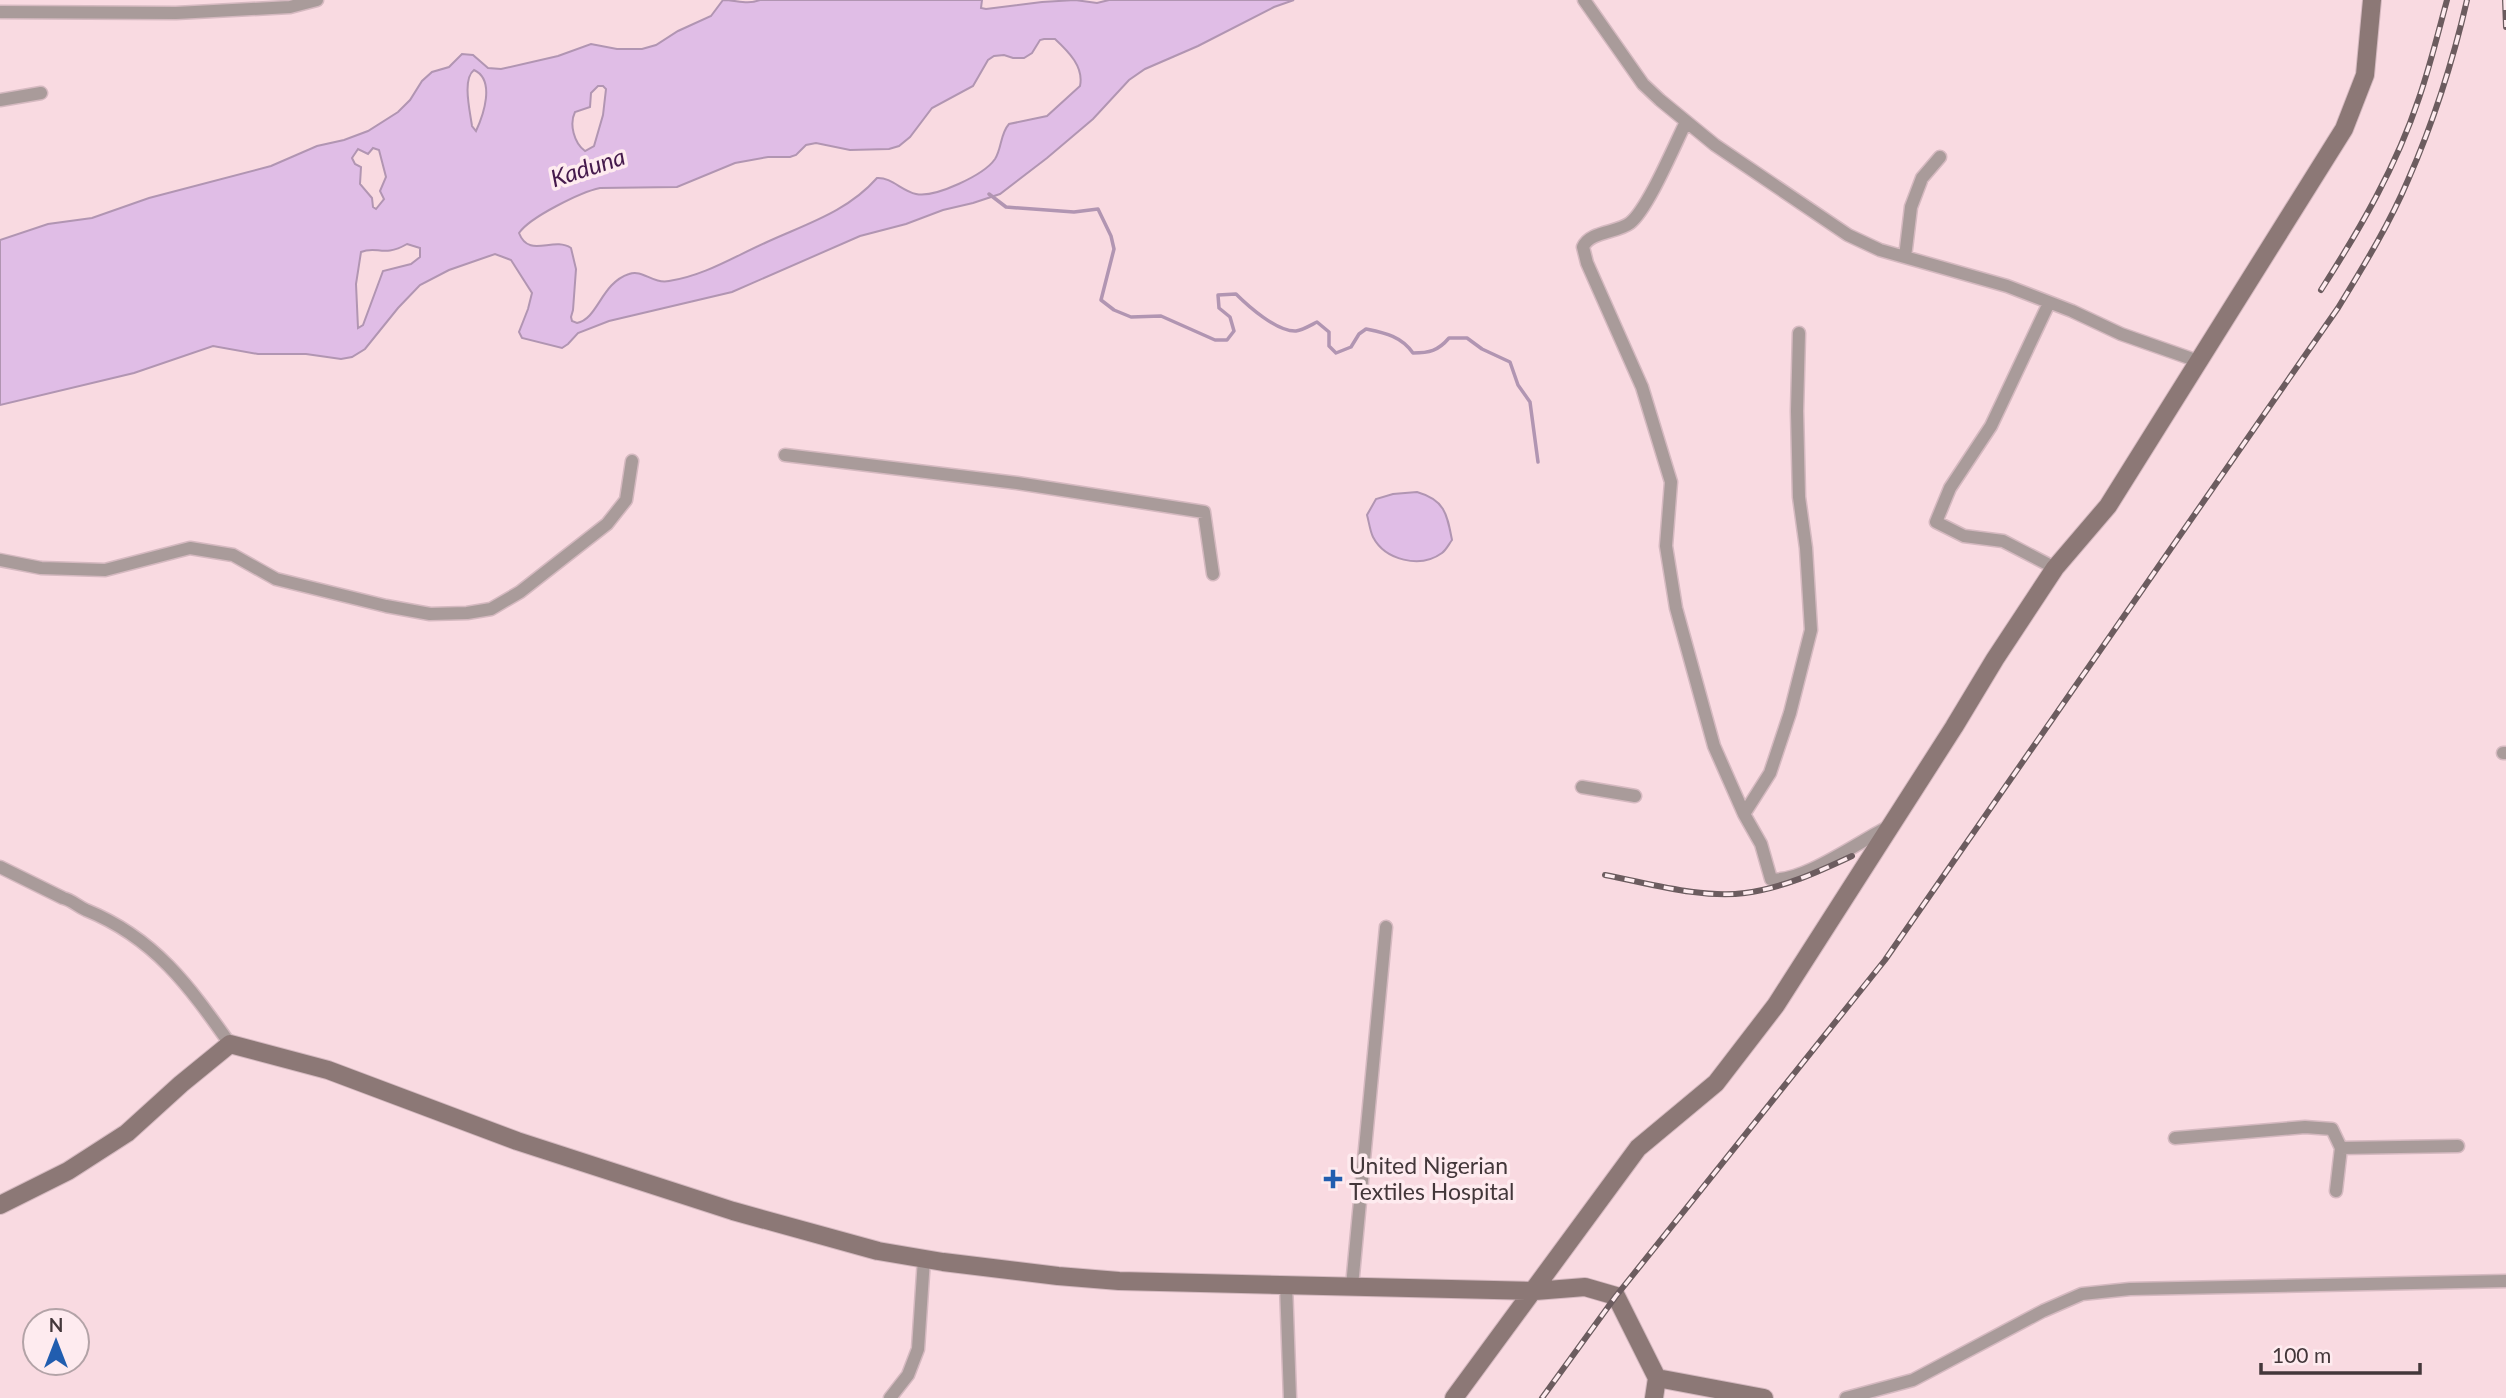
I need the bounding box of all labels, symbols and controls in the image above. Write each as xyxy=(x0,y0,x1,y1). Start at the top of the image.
water label: Kaduna xyxy=(546,141,629,192)
place label: United Nigerian Textiles Hospital xyxy=(1349,1151,1515,1205)
marker: United Nigerian Textiles Hospital xyxy=(1323,1169,1343,1189)
north arrow xyxy=(21,1307,91,1377)
text: N xyxy=(49,1313,63,1336)
scale bar xyxy=(2261,1332,2420,1376)
text: 100 m xyxy=(2272,1342,2331,1367)

